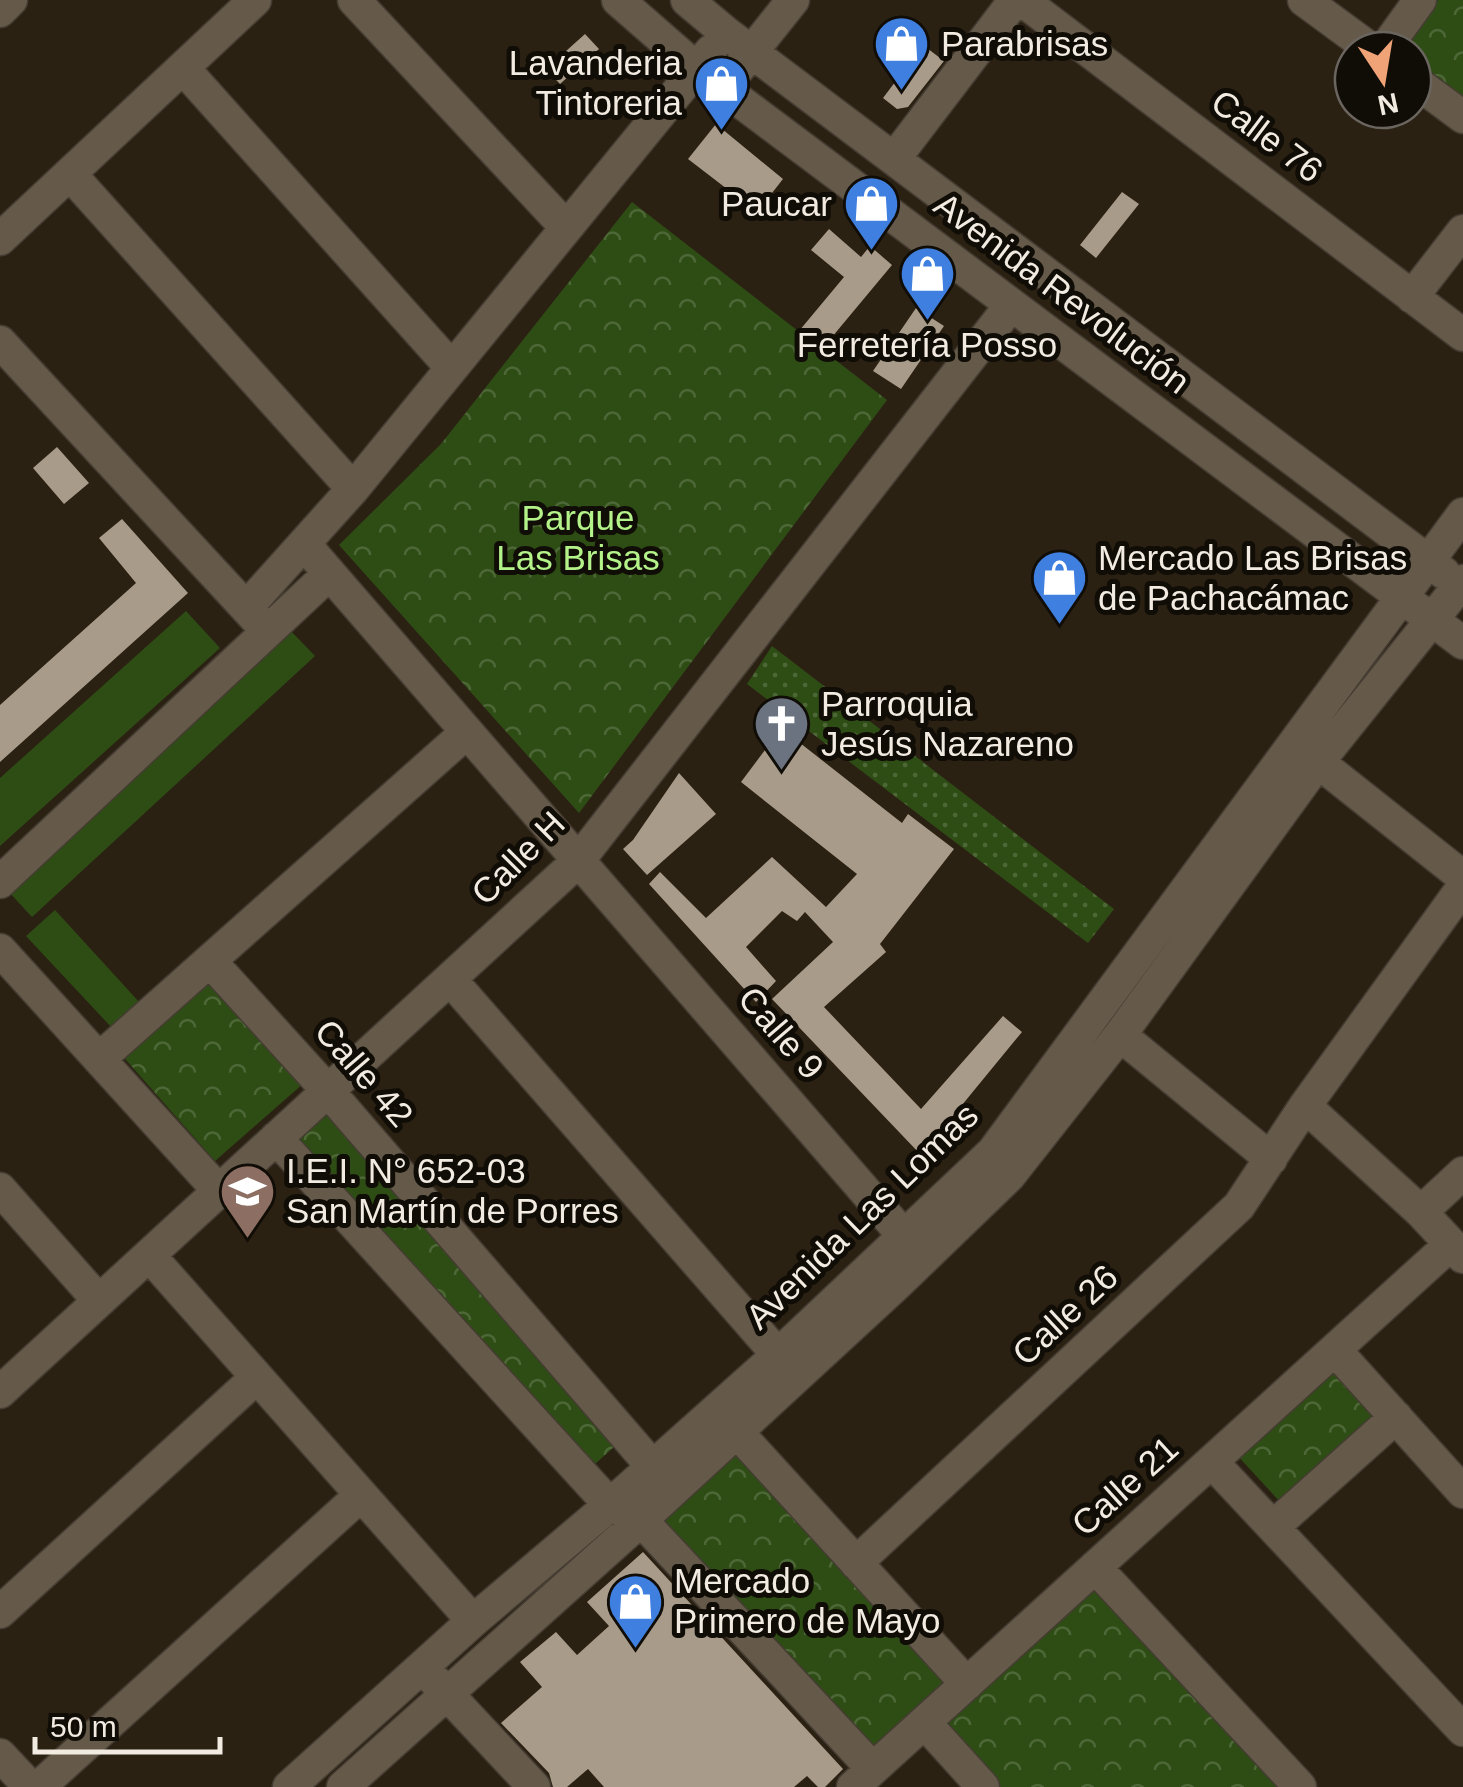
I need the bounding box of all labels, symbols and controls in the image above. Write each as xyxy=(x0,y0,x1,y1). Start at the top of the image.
shop icon: Parabrisas xyxy=(872,14,932,93)
place label: Parabrisas xyxy=(941,24,1108,63)
north arrow xyxy=(1333,30,1433,130)
place label: Lavanderia Tintoreria xyxy=(509,43,683,122)
shop icon: Lavanderia Tintoreria xyxy=(691,53,751,132)
street label: Calle 76 xyxy=(1204,81,1330,190)
text: N xyxy=(1375,87,1401,121)
shop icon: Paucar xyxy=(841,174,901,253)
place label: Paucar xyxy=(721,184,832,223)
street label: Avenida Revolución xyxy=(927,184,1197,401)
shop icon: Ferretería Posso xyxy=(897,244,957,323)
place label: Ferretería Posso xyxy=(797,325,1057,364)
park label: Parque Las Brisas xyxy=(496,498,660,577)
place label: Mercado Las Brisas de Pachacámac xyxy=(1098,538,1407,617)
shop icon: Mercado Las Brisas de Pachacámac xyxy=(1029,548,1089,627)
place label: Parroquia Jesús Nazareno xyxy=(821,684,1074,763)
church icon: Parroquia Jesús Nazareno xyxy=(752,694,812,773)
street label: Calle H xyxy=(463,803,572,912)
street label: Calle 9 xyxy=(731,979,832,1087)
street label: Calle 42 xyxy=(308,1011,421,1134)
street label: Avenida Las Lomas xyxy=(738,1095,986,1336)
place label: I.E.I. N° 652-03 San Martín de Porres xyxy=(286,1151,619,1230)
school or university icon: I.E.I. N° 652-03 San Martín de Porres xyxy=(217,1161,277,1240)
street label: Calle 26 xyxy=(1004,1257,1125,1373)
street label: Calle 21 xyxy=(1064,1428,1185,1543)
place label: Mercado Primero de Mayo xyxy=(674,1561,940,1640)
shop icon: Mercado Primero de Mayo xyxy=(605,1571,665,1650)
scale bar xyxy=(35,1692,220,1754)
text: 50 m xyxy=(50,1710,117,1743)

